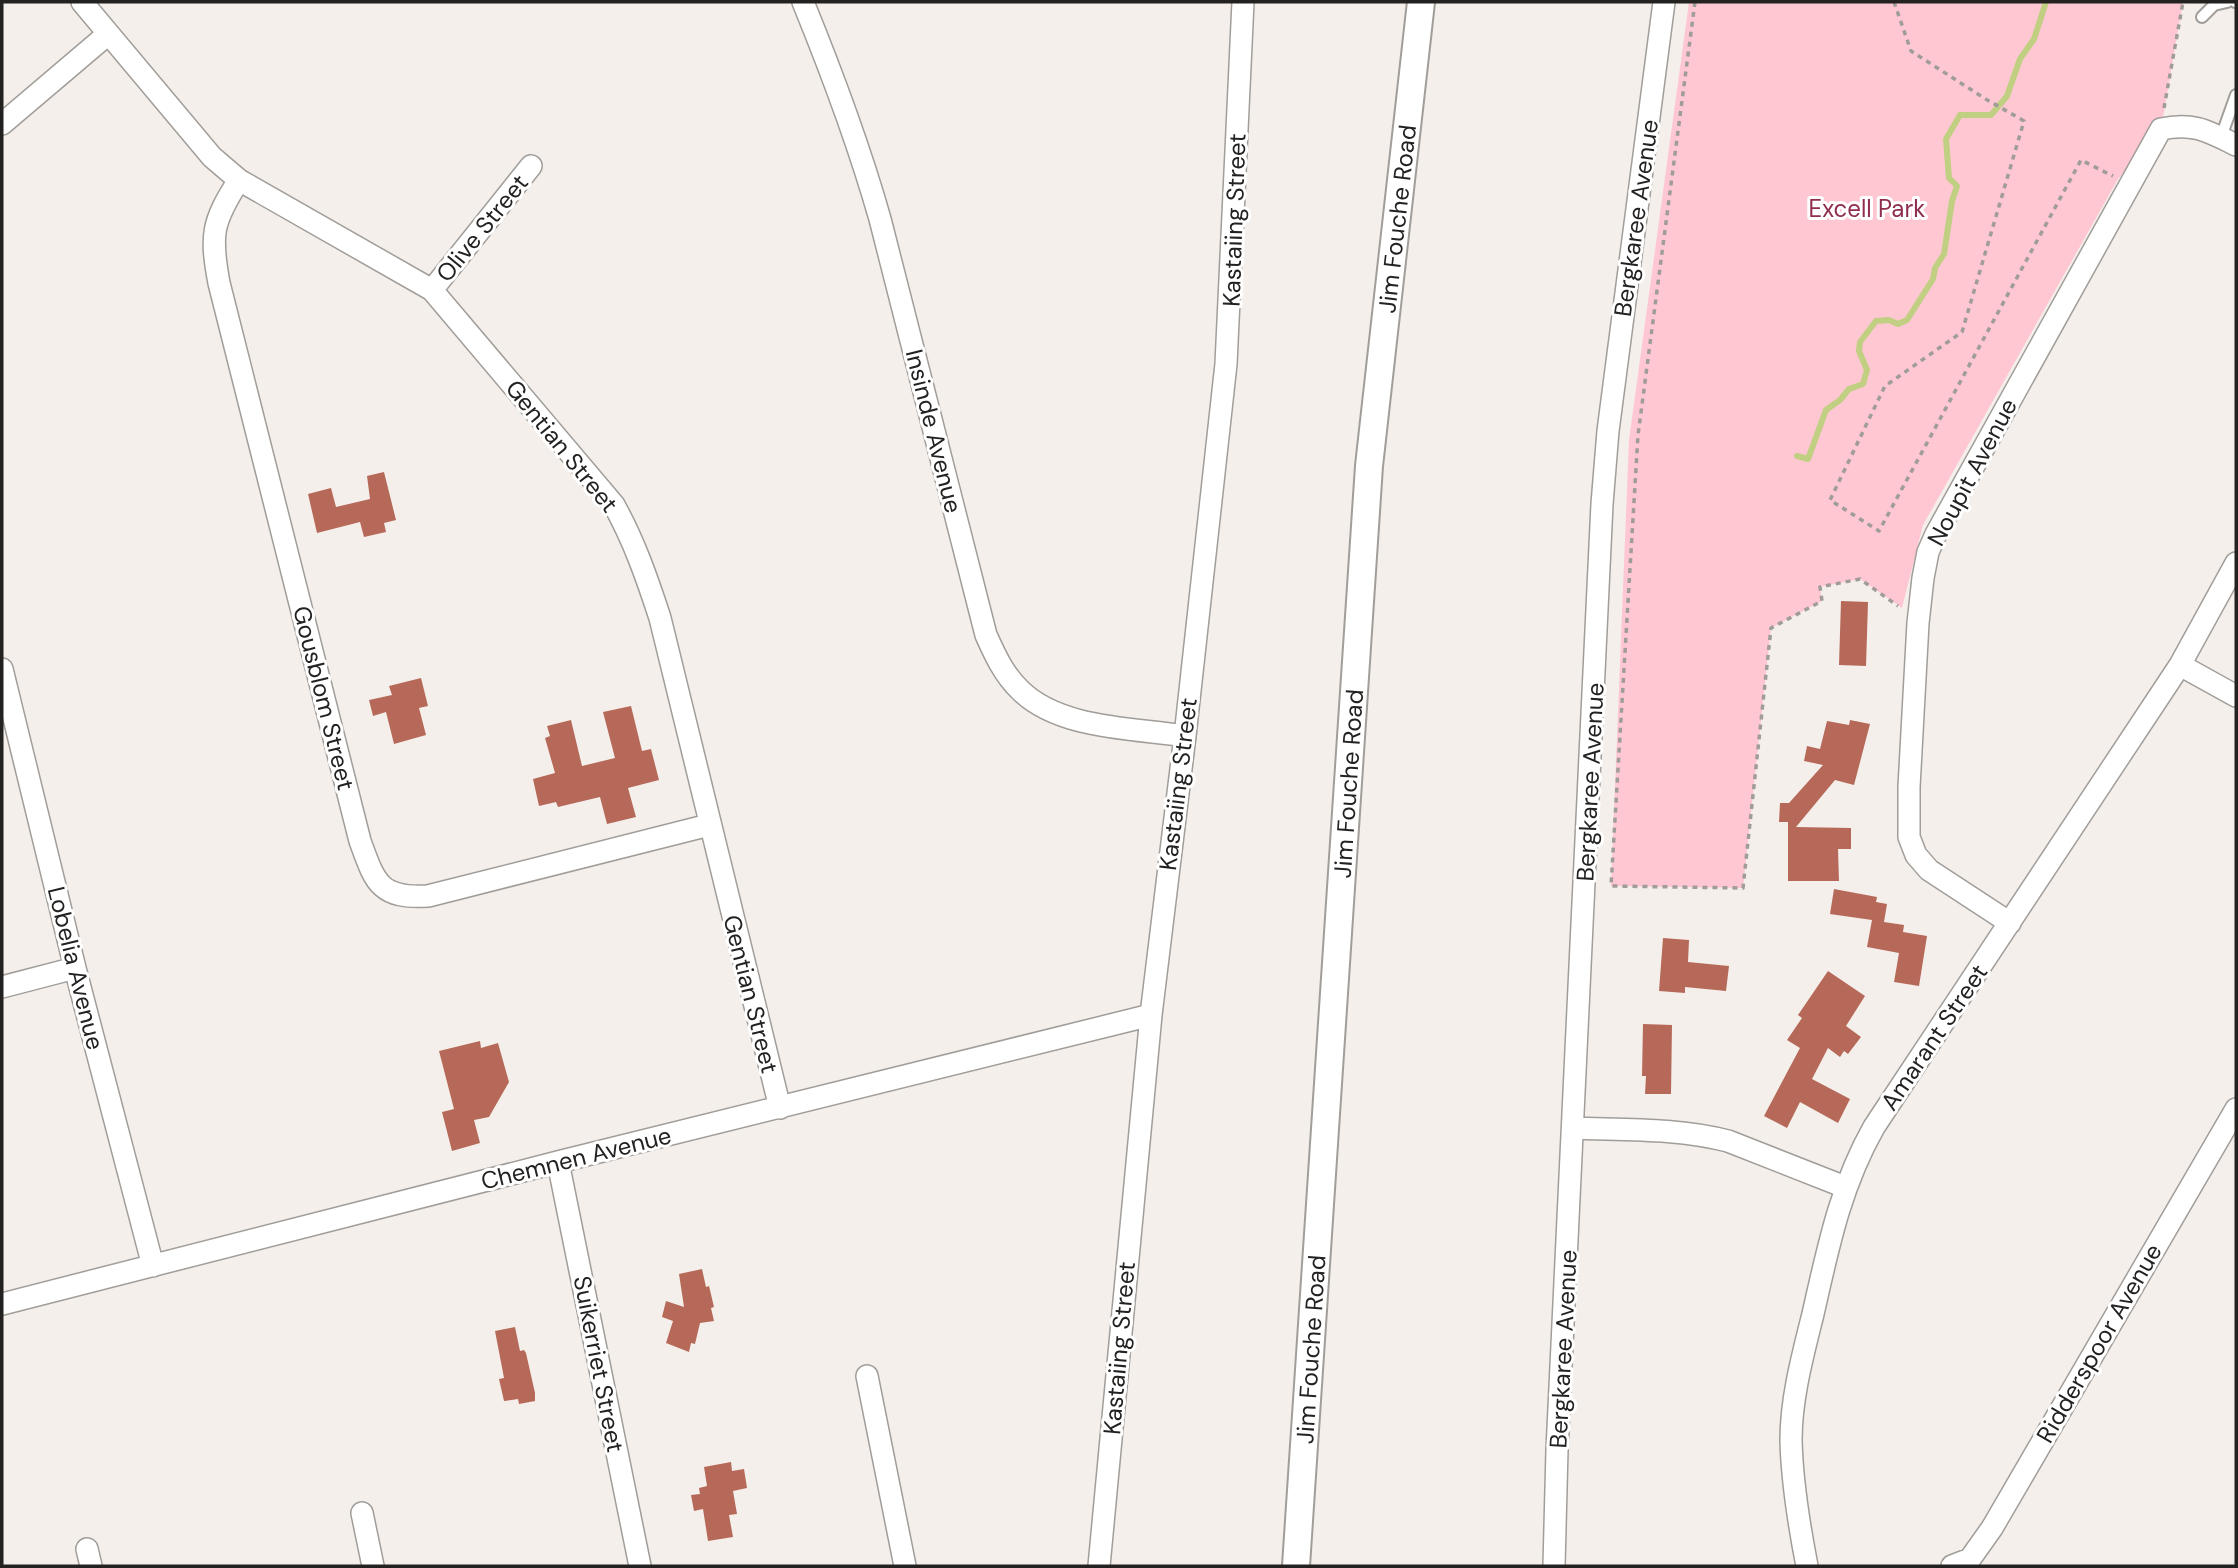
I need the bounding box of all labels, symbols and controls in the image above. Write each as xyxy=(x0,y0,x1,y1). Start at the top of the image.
street label: Bergkaree Avenue xyxy=(1607,117,1665,319)
street label: Jim Fouche Road xyxy=(1371,123,1423,315)
street label: Kastaiing Street xyxy=(1215,133,1253,307)
street label: Olive Street xyxy=(429,168,535,288)
park label: Excell Park xyxy=(1809,193,1925,224)
street label: Insinde Avenue xyxy=(899,346,969,516)
street label: Gentian Street xyxy=(499,373,625,519)
street label: Noupit Avenue xyxy=(1920,393,2024,551)
street label: Gousblom Street xyxy=(286,603,362,793)
street label: Bergkaree Avenue xyxy=(1569,682,1611,882)
street label: Jim Fouche Road xyxy=(1326,688,1370,879)
street label: Kastaiing Street xyxy=(1152,696,1204,872)
street label: Lobelia Avenue xyxy=(41,883,111,1053)
street label: Gentian Street xyxy=(716,912,786,1076)
street label: Amarant Street xyxy=(1874,958,1994,1116)
street label: Chemnen Avenue xyxy=(478,1119,674,1197)
street label: Ridderspoor Avenue xyxy=(2029,1238,2169,1448)
street label: Bergkaree Avenue xyxy=(1542,1249,1584,1449)
street label: Jim Fouche Road xyxy=(1289,1254,1332,1445)
street label: Kastaiing Street xyxy=(1096,1260,1142,1436)
street label: Suikerriet Street xyxy=(567,1273,631,1455)

